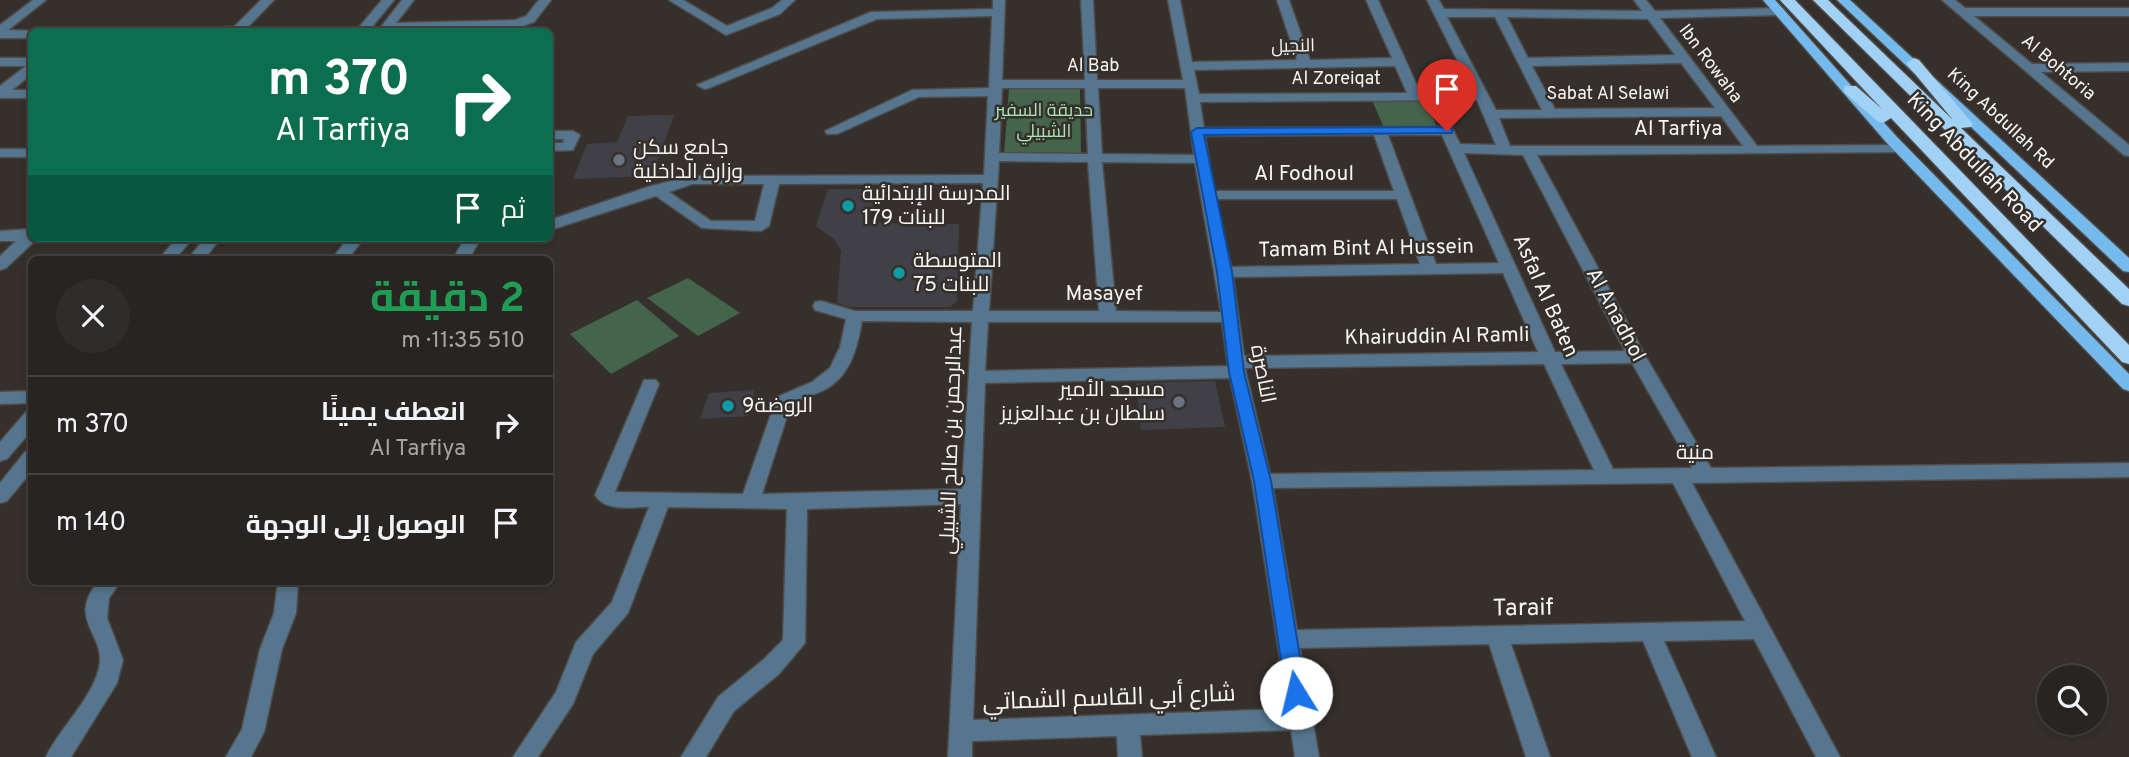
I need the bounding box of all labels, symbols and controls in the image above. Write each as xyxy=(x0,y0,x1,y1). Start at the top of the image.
street label: Ibn Rowaha xyxy=(1673,20,1747,108)
street label: Al Bohtoria xyxy=(2016,30,2100,106)
street label: النجيل xyxy=(1271,35,1315,59)
text: 370 m xyxy=(268,51,410,113)
street label: Al Bab xyxy=(1067,55,1119,78)
icon: right xyxy=(434,56,525,147)
pin xyxy=(1417,59,1477,131)
street label: King Abdullah Rd xyxy=(1942,63,2058,175)
street label: Al Zoreiqat xyxy=(1291,68,1381,91)
icon: arrive xyxy=(1428,70,1466,108)
street label: Sabat Al Selawi xyxy=(1547,83,1669,106)
street label: King Abdullah Road xyxy=(1900,87,2048,239)
park label: حديقة السفير الشبيلي xyxy=(994,100,1093,145)
text: Al Tarfiya xyxy=(275,112,410,152)
street label: Al Tarfiya xyxy=(1634,116,1722,143)
place label: جامع سكن وزارة الداخلية xyxy=(633,135,743,186)
marker: جامع سكن وزارة الداخلية xyxy=(611,152,627,168)
street label: Al Fodhoul xyxy=(1254,161,1354,188)
place label: المدرسة الإبتدائية 179 للبنات xyxy=(862,181,1011,232)
icon: arrive xyxy=(449,189,487,227)
text: ثم xyxy=(501,195,525,228)
marker: المدرسة الإبتدائية 179 للبنات xyxy=(840,198,856,214)
street label: Asfal Al Baten xyxy=(1506,230,1584,362)
street label: Tamam Bint Al Hussein xyxy=(1258,234,1474,264)
place label: المتوسطة 75 للبنات xyxy=(913,248,1002,299)
street label: Al Anadhol xyxy=(1579,263,1651,367)
marker: المتوسطة 75 للبنات xyxy=(891,265,907,281)
text: 2 دقيقة xyxy=(370,274,525,327)
button: close xyxy=(56,279,130,353)
street label: Masayef xyxy=(1066,281,1142,308)
street label: Khairuddin Al Ramli xyxy=(1344,322,1530,352)
street label: عبدالرحمن بن صالح الشبيلي xyxy=(935,325,970,555)
text: 510 m · 11:35 xyxy=(401,327,525,356)
street label: الناصرة xyxy=(1243,343,1281,405)
place label: ٍمسجد الأمير سلطان بن عبدالعزيز xyxy=(1000,377,1165,428)
place label: الروضة9 xyxy=(742,393,813,420)
marker: ٍمسجد الأمير سلطان بن عبدالعزيز xyxy=(1171,394,1187,410)
text: انعطف يمينًا xyxy=(321,397,466,430)
marker: الروضة9 xyxy=(720,398,736,414)
icon: right xyxy=(487,406,525,444)
text: 370 m xyxy=(56,409,129,442)
text: Al Tarfiya xyxy=(369,435,466,464)
street label: منية xyxy=(1676,440,1714,467)
icon: arrive xyxy=(487,504,525,542)
text: 140 m xyxy=(56,507,126,540)
text: الوصول إلى الوجهة xyxy=(246,510,466,543)
street label: Taraif xyxy=(1492,593,1554,625)
position arrow xyxy=(1259,656,1333,730)
map controls xyxy=(2037,665,2107,735)
button: search xyxy=(2037,665,2107,735)
street label: شارع أبي القاسم الشماتي xyxy=(982,677,1236,720)

